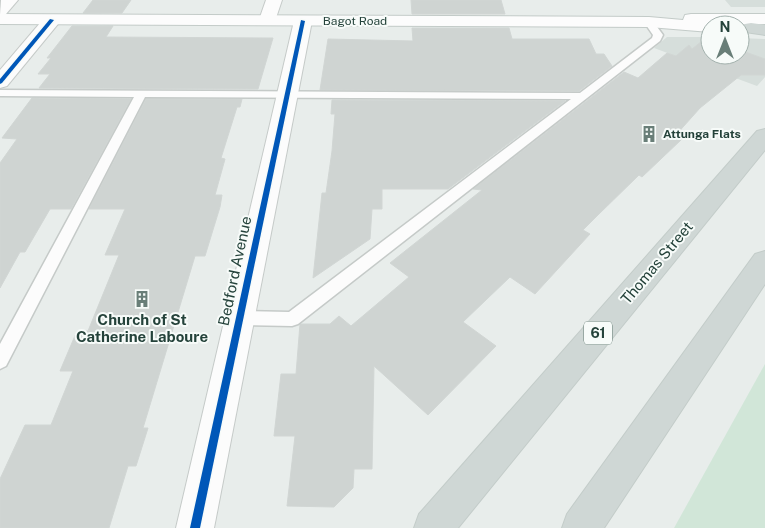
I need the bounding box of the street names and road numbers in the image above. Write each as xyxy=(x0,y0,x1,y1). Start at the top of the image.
street label: Bagot Road xyxy=(323,14,387,28)
street label: Bedford Avenue xyxy=(215,214,254,327)
street label: Thomas Street xyxy=(617,218,696,307)
road number: 61 xyxy=(584,322,612,344)

